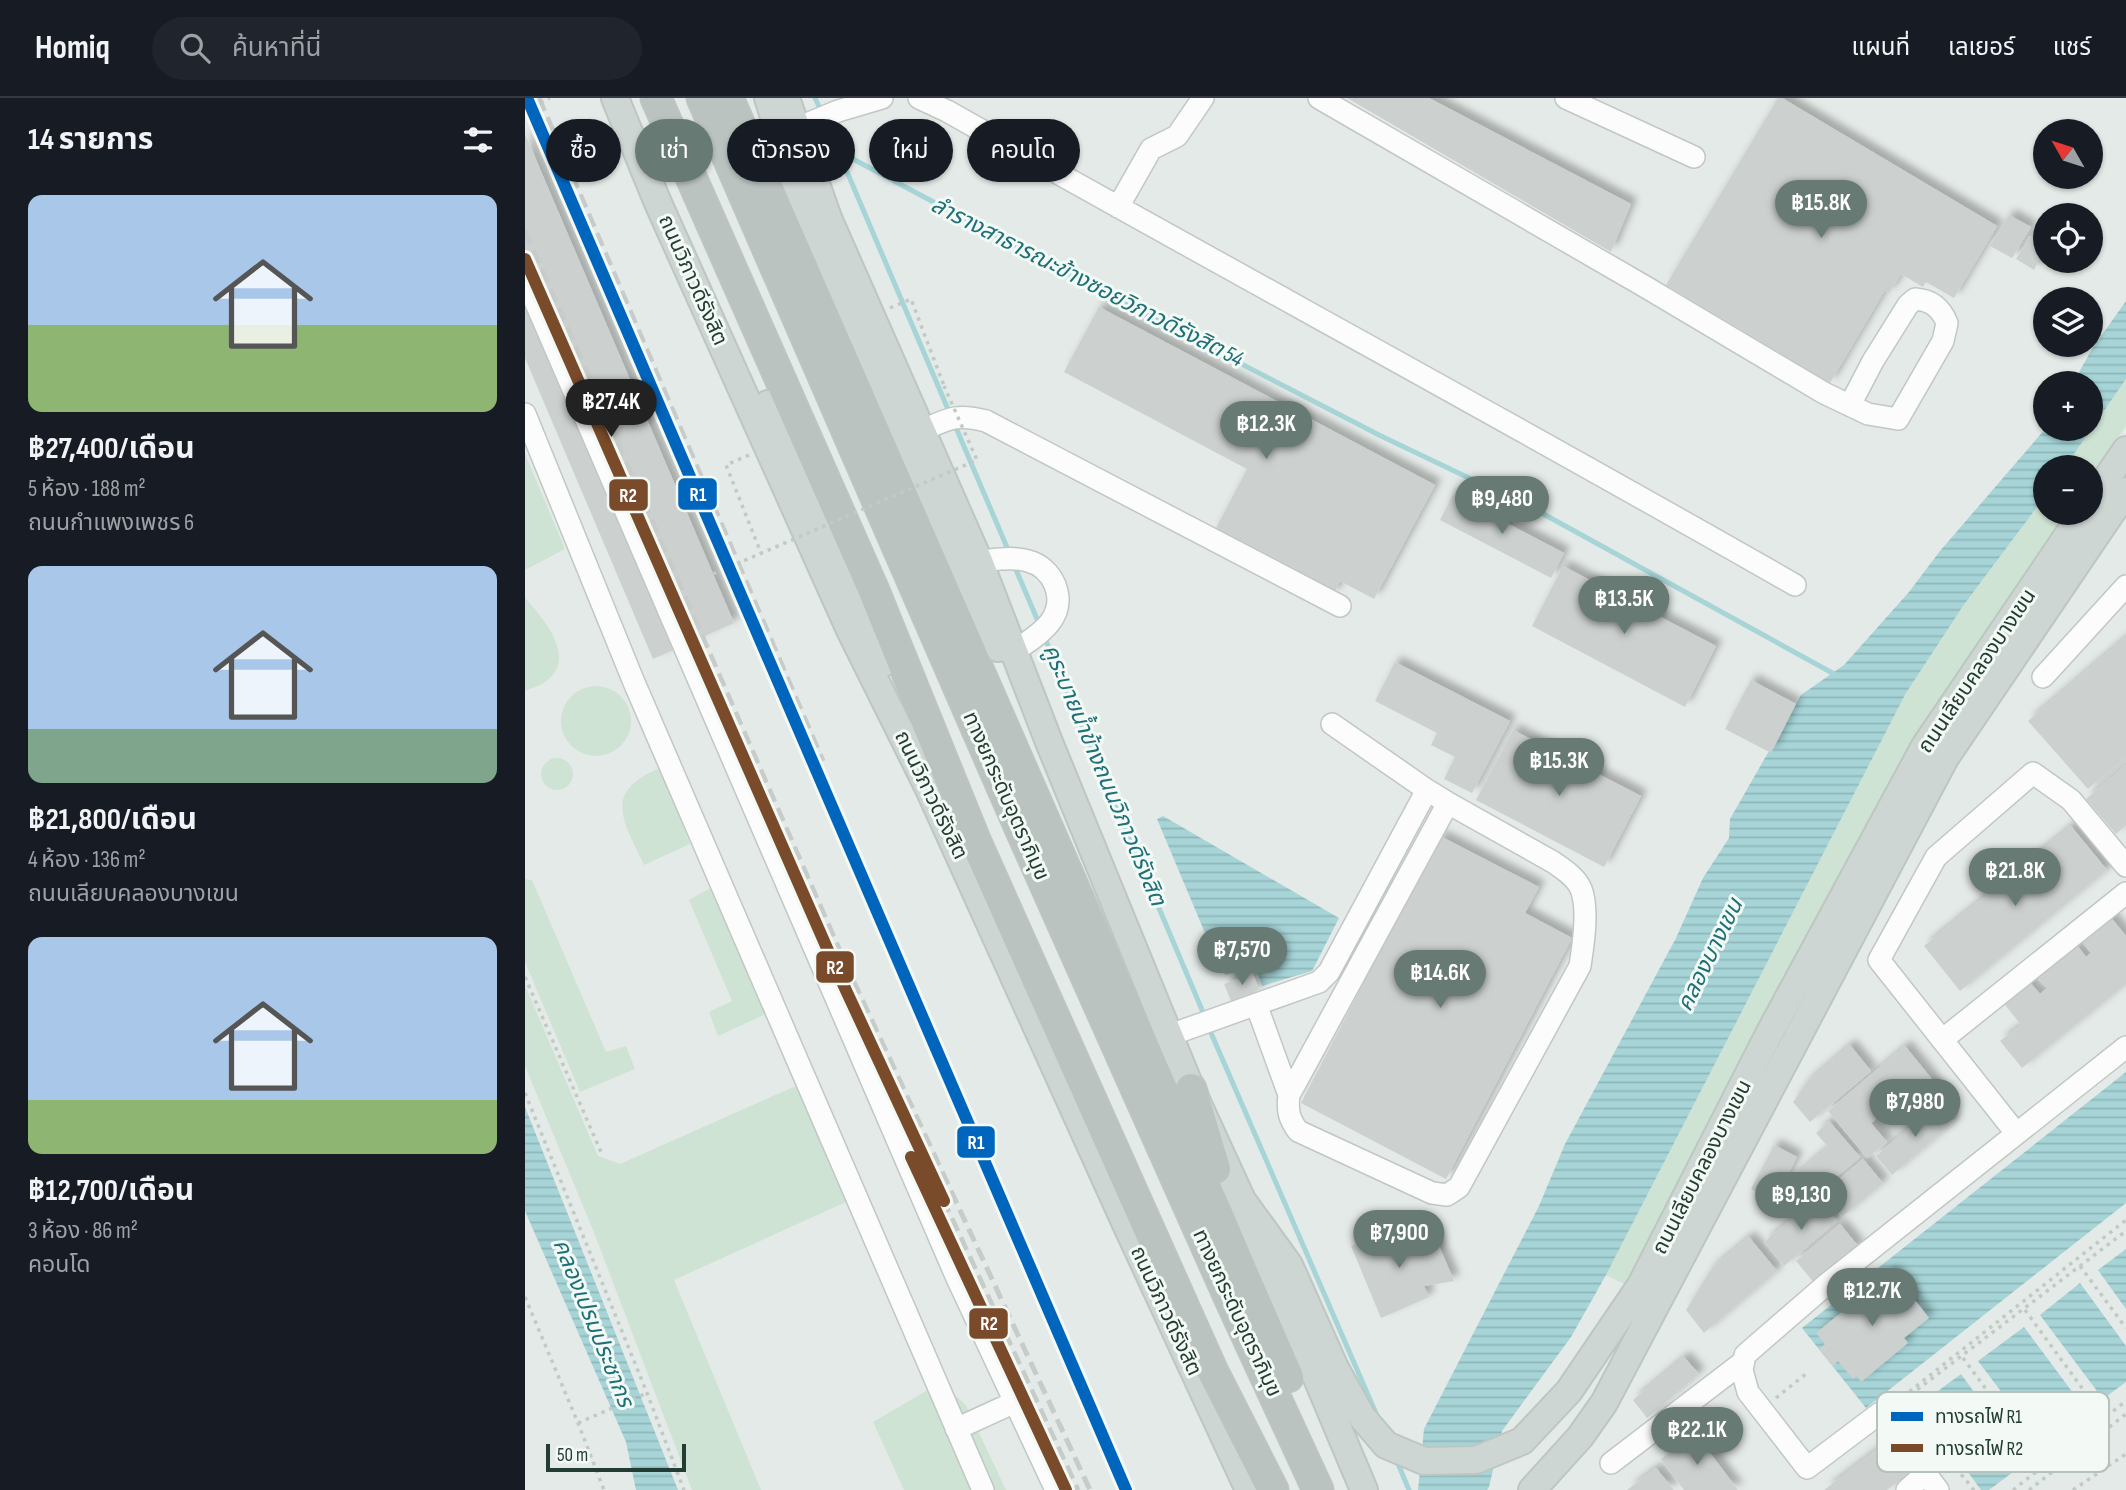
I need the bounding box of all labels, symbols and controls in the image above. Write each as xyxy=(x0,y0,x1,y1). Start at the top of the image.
search box xyxy=(152,17,642,80)
text: Homiq xyxy=(35,28,110,68)
icon: search xyxy=(176,29,214,67)
text: ค้นหาที่นี่ xyxy=(232,33,321,64)
text: แผนที่ xyxy=(1852,33,1910,62)
text: เลเยอร์ xyxy=(1948,33,2015,62)
text: แชร์ xyxy=(2053,33,2091,62)
chip: ซื้อ xyxy=(546,119,621,182)
chip: เช่า xyxy=(635,119,713,182)
chip: ตัวกรอง xyxy=(727,119,855,182)
chip: ใหม่ xyxy=(869,119,953,182)
chip: คอนโด xyxy=(967,119,1080,182)
north arrow xyxy=(2033,119,2103,189)
map controls xyxy=(2033,119,2103,525)
icon: filters xyxy=(459,121,497,159)
text: 14 รายการ xyxy=(28,122,153,158)
pin: ฿15.8K xyxy=(1764,180,1878,240)
text: ฿15.8K xyxy=(1791,189,1851,217)
water label: ลำรางสาธารณะข้างซอยวิภาวดีรังสิต 54 xyxy=(926,191,1249,374)
button: locate xyxy=(2033,203,2103,273)
street label: ถนนวิภาวดีรังสิต xyxy=(653,211,733,349)
icon: home xyxy=(200,241,326,367)
button: layers xyxy=(2033,287,2103,357)
button: + xyxy=(2033,371,2103,441)
pin: ฿27.4K xyxy=(554,380,668,439)
text: ฿27.4K xyxy=(582,388,640,416)
pin: ฿12.3K xyxy=(1209,402,1323,461)
text: ฿12.3K xyxy=(1236,410,1296,438)
text: ฿27,400/เดือน xyxy=(28,431,195,467)
button: − xyxy=(2033,455,2103,525)
text: 5 ห้อง · 188 m² xyxy=(28,475,146,503)
pin: ฿9,480 xyxy=(1445,476,1559,536)
line badge: R1 xyxy=(677,477,718,511)
line badge: R2 xyxy=(608,478,649,512)
text: R1 xyxy=(690,484,707,507)
text: R2 xyxy=(619,485,637,508)
text: ฿9,480 xyxy=(1471,485,1533,513)
text: ถนนกำแพงเพชร 6 xyxy=(28,509,194,537)
pin: ฿13.5K xyxy=(1567,576,1681,636)
street label: ถนนเลียบคลองบางเขน xyxy=(1913,584,2041,758)
text: ฿13.5K xyxy=(1594,585,1654,613)
icon: home xyxy=(200,612,326,738)
water label: คูระบายน้ำข้างถนนวิภาวดีรังสิต xyxy=(1036,639,1175,911)
street label: ทางยกระดับอุตราภิมุข xyxy=(958,708,1054,884)
street label: ถนนวิภาวดีรังสิต xyxy=(889,727,973,863)
pin: ฿15.3K xyxy=(1502,738,1616,798)
text: ฿15.3K xyxy=(1529,747,1589,775)
text: ฿21,800/เดือน xyxy=(28,802,197,838)
text: 4 ห้อง · 136 m² xyxy=(28,846,146,874)
pin: ฿21.8K xyxy=(1958,848,2072,908)
text: ฿21.8K xyxy=(1985,857,2045,885)
text: ถนนเลียบคลองบางเขน xyxy=(28,880,239,908)
water label: คลองบางเขน xyxy=(1671,893,1750,1016)
pin: ฿7,570 xyxy=(1185,928,1299,987)
text: ฿7,570 xyxy=(1213,936,1271,964)
line badge: R2 xyxy=(815,950,855,984)
pin: ฿14.6K xyxy=(1383,950,1497,1010)
text: R2 xyxy=(826,957,844,980)
text: ฿14.6K xyxy=(1410,959,1470,987)
icon: home xyxy=(200,983,326,1109)
street label: ถนนเลียบคลองบางเขน xyxy=(1647,1076,1757,1258)
pin: ฿7,980 xyxy=(1858,1080,1972,1139)
text: ฿7,980 xyxy=(1885,1088,1945,1116)
line badge: R1 xyxy=(956,1125,996,1159)
text: R1 xyxy=(968,1132,985,1155)
pin: ฿9,130 xyxy=(1744,1172,1858,1232)
text: ฿12,700/เดือน xyxy=(28,1173,194,1209)
text: ฿9,130 xyxy=(1771,1181,1831,1209)
pin: ฿7,900 xyxy=(1342,1210,1456,1270)
text: 3 ห้อง · 86 m² xyxy=(28,1217,138,1245)
text: ฿7,900 xyxy=(1369,1219,1429,1247)
street label: ทางยกระดับอุตราภิมุข xyxy=(1187,1225,1287,1401)
water label: คลองเปรมประชากร xyxy=(547,1235,640,1413)
street label: ถนนวิภาวดีรังสิต xyxy=(1125,1242,1207,1380)
text: คอนโด xyxy=(28,1251,90,1279)
pin: ฿12.7K xyxy=(1815,1268,1929,1328)
text: ฿12.7K xyxy=(1843,1277,1901,1305)
line badge: R2 xyxy=(968,1307,1009,1340)
text: R2 xyxy=(980,1313,998,1336)
legend xyxy=(1877,1392,2109,1472)
text: ทางรถไฟ R1 xyxy=(1935,1406,2022,1429)
pin: ฿22.1K xyxy=(1640,1408,1754,1467)
text: ฿22.1K xyxy=(1667,1416,1727,1444)
text: ทางรถไฟ R2 xyxy=(1935,1438,2023,1461)
scale bar xyxy=(546,1441,686,1473)
text: 50 m xyxy=(557,1444,588,1467)

